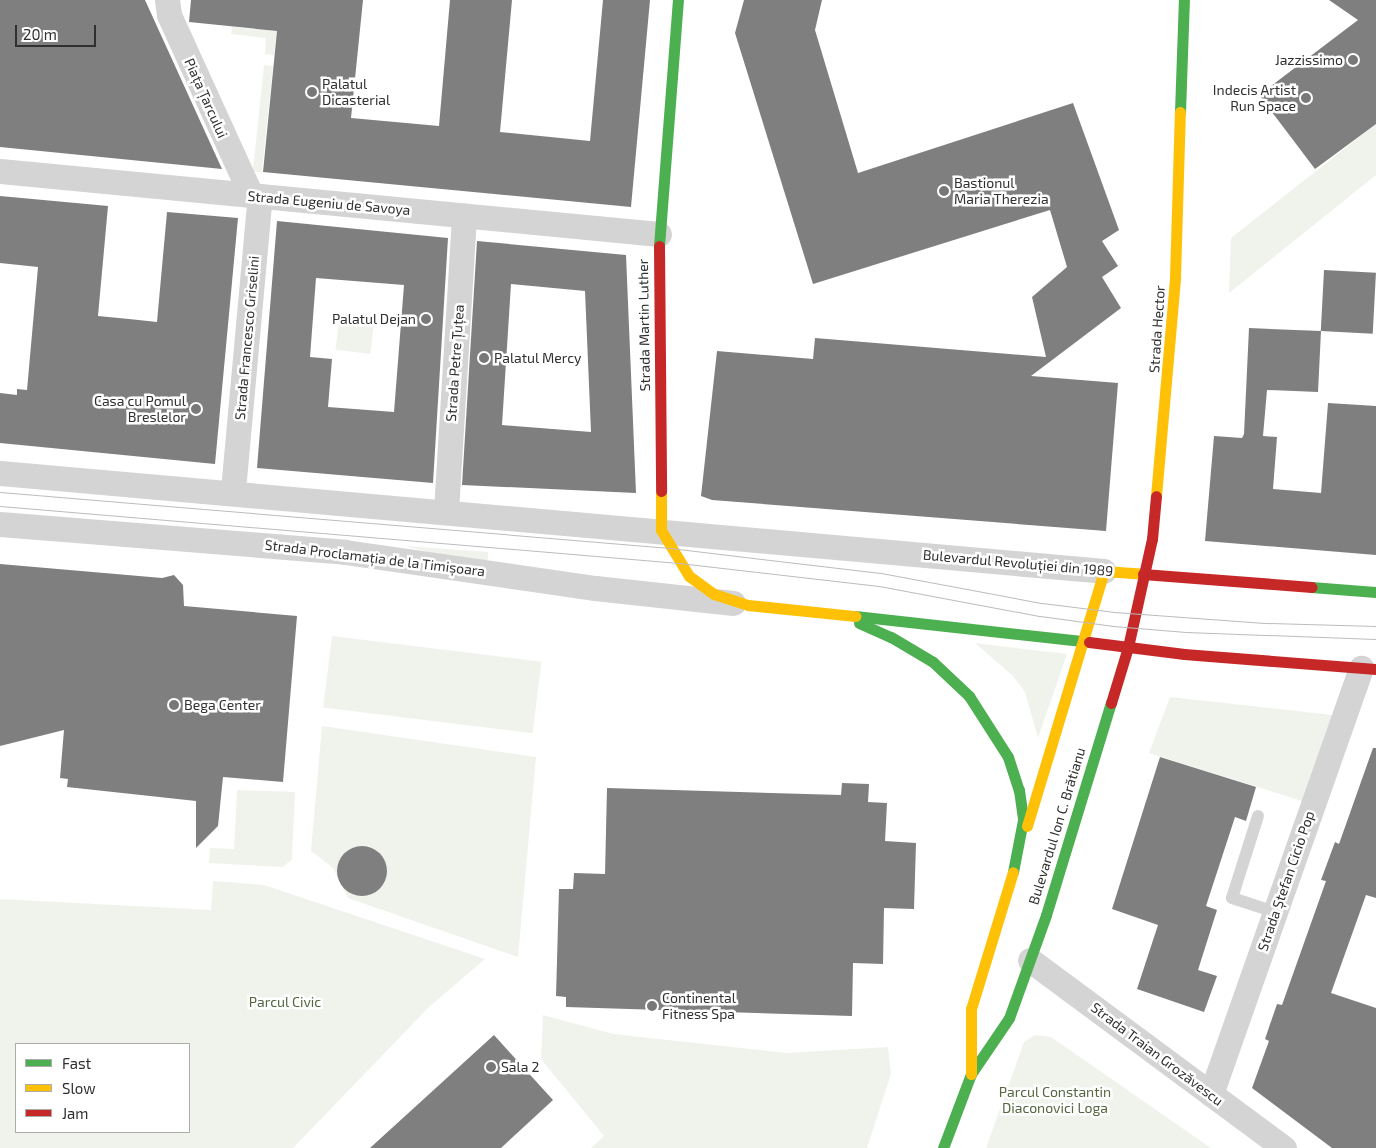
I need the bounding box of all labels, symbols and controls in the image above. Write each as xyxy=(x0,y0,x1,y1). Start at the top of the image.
scale bar xyxy=(18,15,99,47)
text: 20 m xyxy=(23,25,57,43)
place label: Jazzissimo xyxy=(1275,52,1343,68)
marker: Jazzissimo xyxy=(1347,54,1359,66)
street label: Piața Țarcului xyxy=(181,55,231,141)
place label: Palatul Dicasterial xyxy=(322,76,390,108)
place label: Indecis Artist Run Space xyxy=(1213,82,1296,114)
marker: Palatul Dicasterial xyxy=(306,86,318,98)
marker: Indecis Artist Run Space xyxy=(1300,92,1312,104)
place label: Bastionul Maria Therezia xyxy=(954,175,1049,208)
marker: Bastionul Maria Therezia xyxy=(938,185,950,197)
street label: Strada Eugeniu de Savoya xyxy=(247,188,411,218)
street label: Strada Francesco Griselini xyxy=(231,255,263,421)
street label: Strada Martin Luther xyxy=(634,259,654,391)
street label: Strada Hector xyxy=(1146,285,1168,373)
street label: Strada Petre Țuțea xyxy=(443,304,467,422)
place label: Palatul Dejan xyxy=(332,311,416,327)
marker: Palatul Dejan xyxy=(420,313,432,325)
place label: Palatul Mercy xyxy=(494,350,582,366)
marker: Palatul Mercy xyxy=(478,352,490,364)
place label: Casa cu Pomul Breslelor xyxy=(94,393,186,426)
marker: Casa cu Pomul Breslelor xyxy=(190,403,202,415)
street label: Strada Proclamația de la Timișoara xyxy=(264,536,486,580)
street label: Bulevardul Revoluției din 1989 xyxy=(922,546,1114,580)
place label: Bega Center xyxy=(184,697,261,713)
marker: Bega Center xyxy=(168,699,180,711)
street label: Bulevardul Ion C. Brătianu xyxy=(1025,745,1089,907)
street label: Strada Ștefan Cicio Pop xyxy=(1254,809,1318,953)
place label: Continental Fitness Spa xyxy=(662,990,736,1022)
park label: Parcul Civic xyxy=(249,994,321,1010)
street label: Strada Traian Grozăvescu xyxy=(1087,999,1227,1109)
marker: Continental Fitness Spa xyxy=(646,1000,658,1012)
legend xyxy=(15,1043,190,1133)
text: Fast xyxy=(62,1054,91,1072)
place label: Sala 2 xyxy=(501,1059,539,1075)
marker: Sala 2 xyxy=(485,1061,497,1073)
text: Slow xyxy=(62,1079,96,1097)
park label: Parcul Constantin Diaconovici Loga xyxy=(999,1084,1111,1116)
text: Jam xyxy=(62,1104,88,1122)

